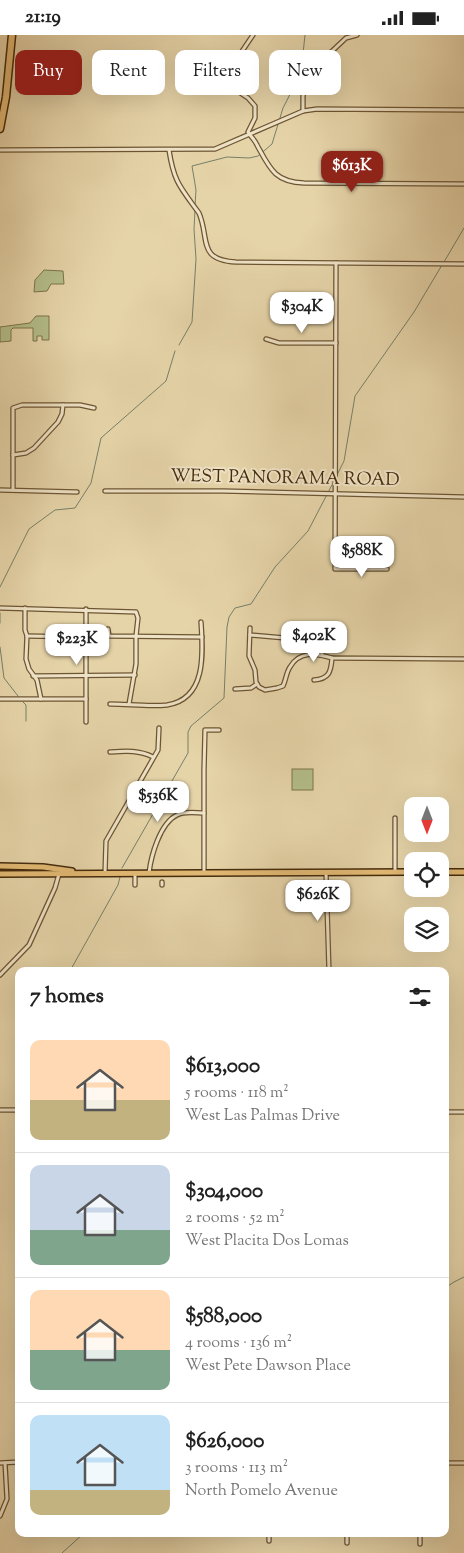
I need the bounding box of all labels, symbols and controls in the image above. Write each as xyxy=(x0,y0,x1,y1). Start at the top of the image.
text: 21:19 xyxy=(25,4,61,31)
chip: Buy xyxy=(15,50,82,95)
chip: Rent xyxy=(92,50,165,95)
chip: Filters xyxy=(175,50,259,95)
chip: New xyxy=(269,50,341,95)
pin: $613K xyxy=(317,151,387,193)
text: $613K xyxy=(332,155,372,178)
pin: $304K xyxy=(267,291,337,334)
text: $304K xyxy=(281,296,323,319)
street label: WEST PANORAMA ROAD xyxy=(170,464,400,494)
pin: $588K xyxy=(327,535,397,578)
text: $588K xyxy=(341,540,383,563)
pin: $402K xyxy=(279,621,349,663)
pin: $223K xyxy=(42,623,112,666)
text: $402K xyxy=(292,625,336,648)
text: $223K xyxy=(56,628,98,651)
pin: $536K xyxy=(123,781,193,823)
text: $536K xyxy=(138,785,178,808)
north arrow xyxy=(404,797,449,843)
map controls xyxy=(404,797,449,952)
button: locate xyxy=(404,852,449,897)
pin: $626K xyxy=(283,879,353,922)
text: $626K xyxy=(296,884,340,907)
button: layers xyxy=(404,907,449,952)
text: 7 homes xyxy=(30,982,104,1012)
icon: filters xyxy=(406,983,434,1011)
text: $613,000 xyxy=(185,1052,260,1082)
icon: home xyxy=(70,1060,130,1120)
text: 5 rooms · 118 m² xyxy=(185,1082,289,1105)
text: West Las Palmas Drive xyxy=(185,1105,340,1128)
text: $304,000 xyxy=(185,1177,263,1207)
icon: home xyxy=(70,1185,130,1245)
text: 2 rooms · 52 m² xyxy=(185,1207,285,1230)
text: West Placita Dos Lomas xyxy=(185,1230,349,1253)
text: $588,000 xyxy=(185,1302,262,1332)
icon: home xyxy=(70,1310,130,1370)
text: 4 rooms · 136 m² xyxy=(185,1332,292,1355)
text: West Pete Dawson Place xyxy=(185,1355,351,1378)
text: $626,000 xyxy=(185,1427,264,1457)
icon: home xyxy=(70,1435,130,1495)
text: 3 rooms · 113 m² xyxy=(185,1457,288,1480)
text: North Pomelo Avenue xyxy=(185,1480,338,1503)

